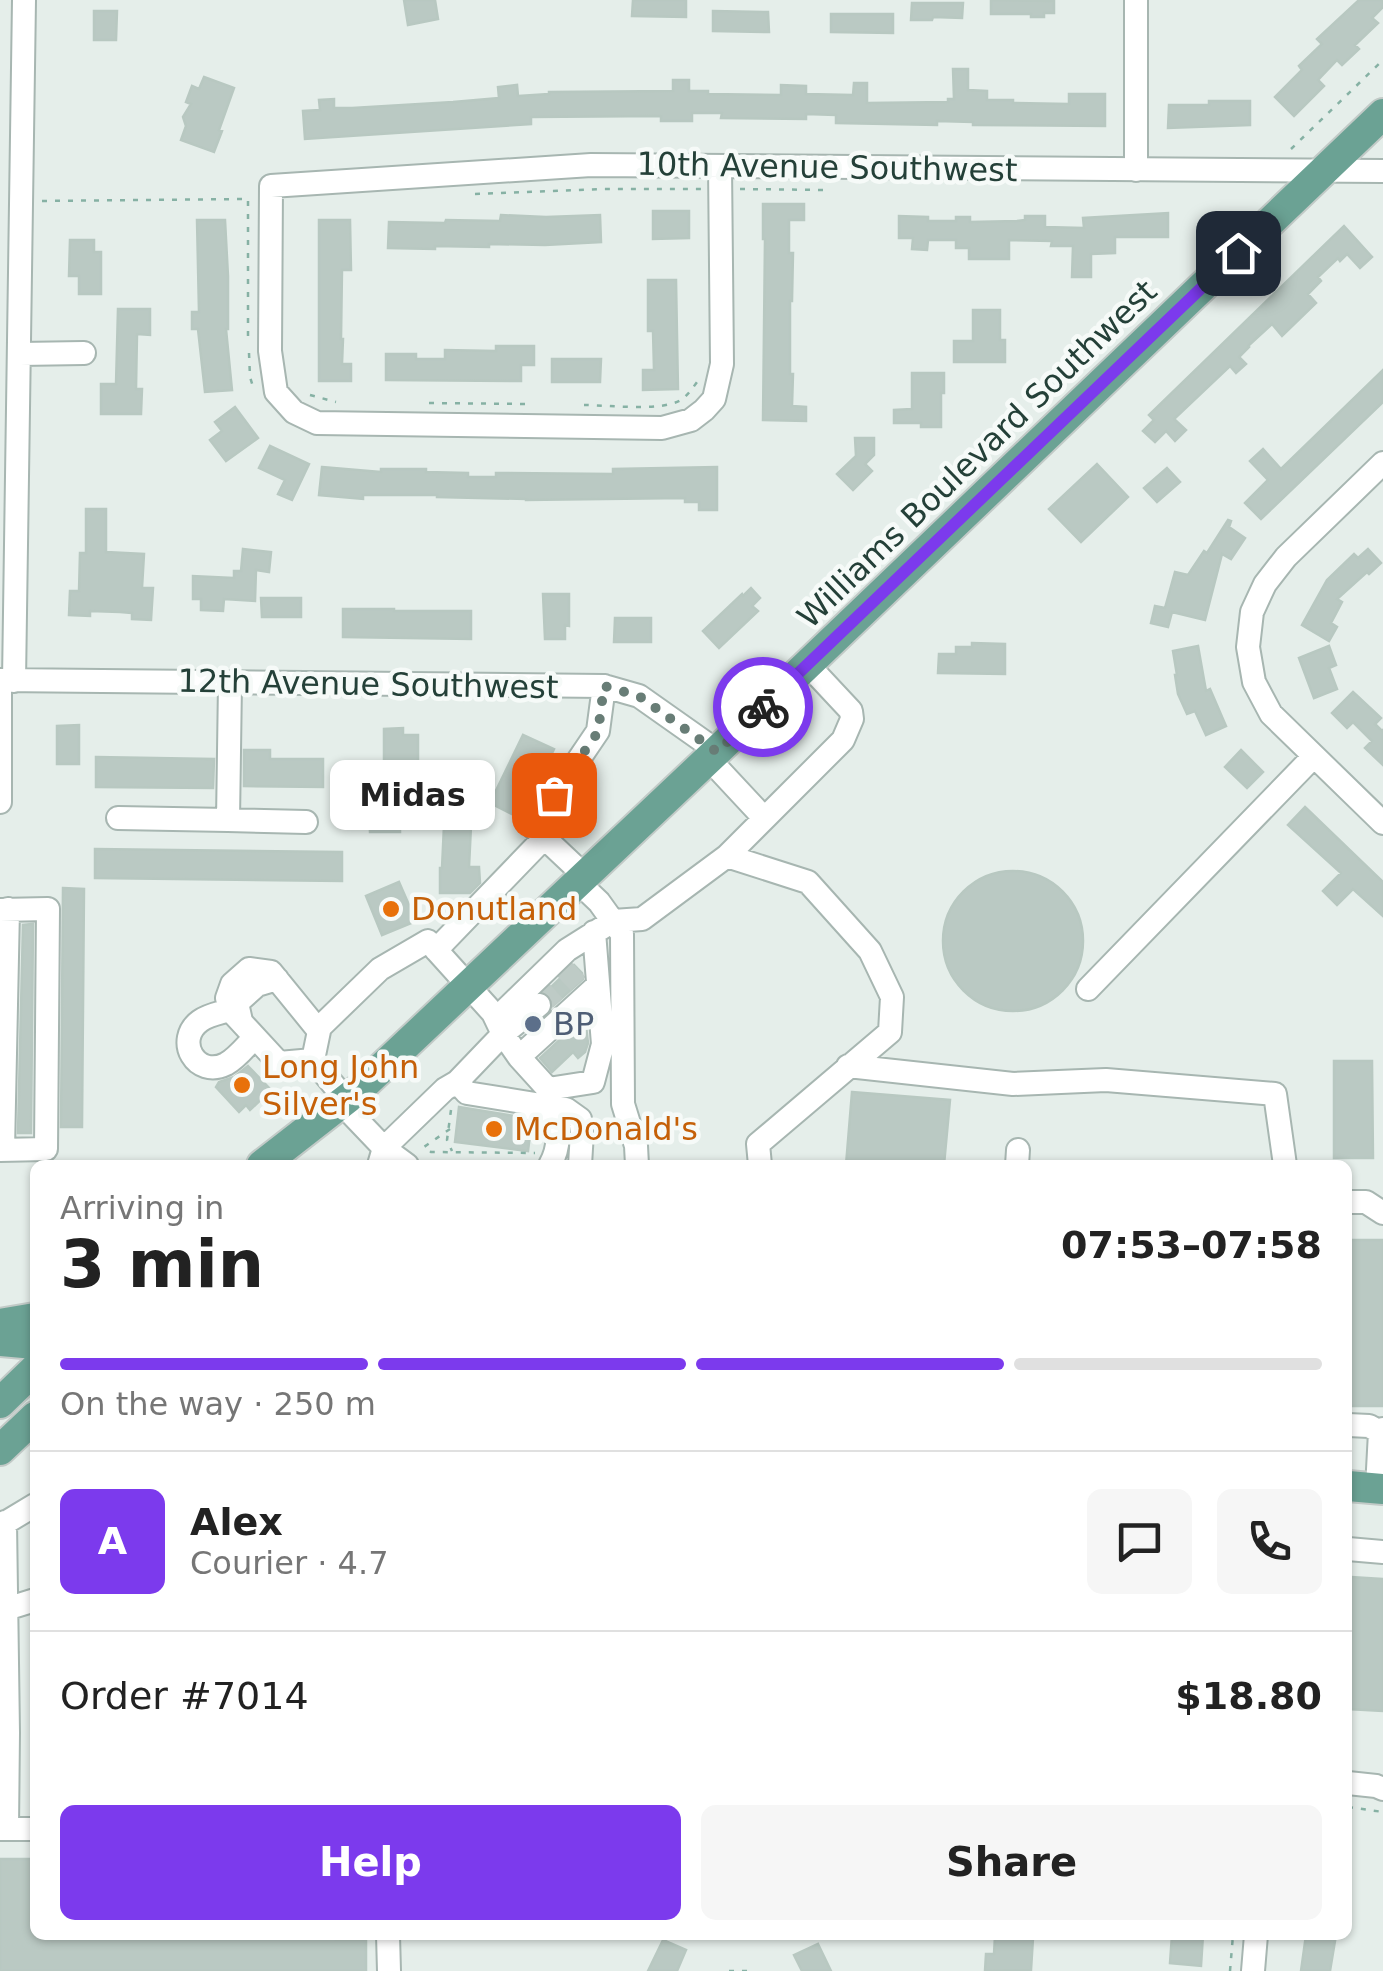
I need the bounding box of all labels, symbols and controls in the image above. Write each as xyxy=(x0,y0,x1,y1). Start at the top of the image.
street label: 10th Avenue Southwest xyxy=(636,145,1018,189)
pin xyxy=(1196,211,1281,296)
icon: home xyxy=(1211,226,1266,281)
street label: Williams Boulevard Southwest xyxy=(790,272,1164,636)
courier xyxy=(713,657,813,757)
street label: 12th Avenue Southwest xyxy=(177,662,559,706)
icon: bike xyxy=(736,680,791,735)
pin xyxy=(512,753,597,838)
callout: Midas xyxy=(329,760,494,830)
icon: bag xyxy=(527,768,582,823)
text: Midas xyxy=(359,776,466,814)
place label: Donutland xyxy=(411,890,577,928)
marker: Donutland xyxy=(380,898,402,920)
place label: BP xyxy=(553,1005,594,1043)
marker: BP xyxy=(522,1013,544,1035)
place label: Long John Silver's xyxy=(262,1048,419,1123)
marker: Long John Silver's xyxy=(231,1074,253,1096)
place label: McDonald's xyxy=(514,1110,698,1148)
marker: McDonald's xyxy=(483,1118,505,1140)
text: Arriving in xyxy=(60,1189,224,1227)
text: 07:53–07:58 xyxy=(1061,1223,1322,1267)
text: 3 min xyxy=(60,1227,264,1302)
text: On the way · 250 m xyxy=(60,1385,376,1423)
button: chat xyxy=(1087,1489,1192,1594)
button: phone xyxy=(1217,1489,1322,1594)
text: Alex xyxy=(190,1500,283,1544)
text: A xyxy=(98,1519,127,1563)
text: Courier · 4.7 xyxy=(190,1544,389,1582)
text: Order #7014 xyxy=(60,1674,309,1718)
text: $18.80 xyxy=(1175,1674,1322,1718)
button: Help xyxy=(60,1805,681,1920)
button: Share xyxy=(701,1805,1322,1920)

